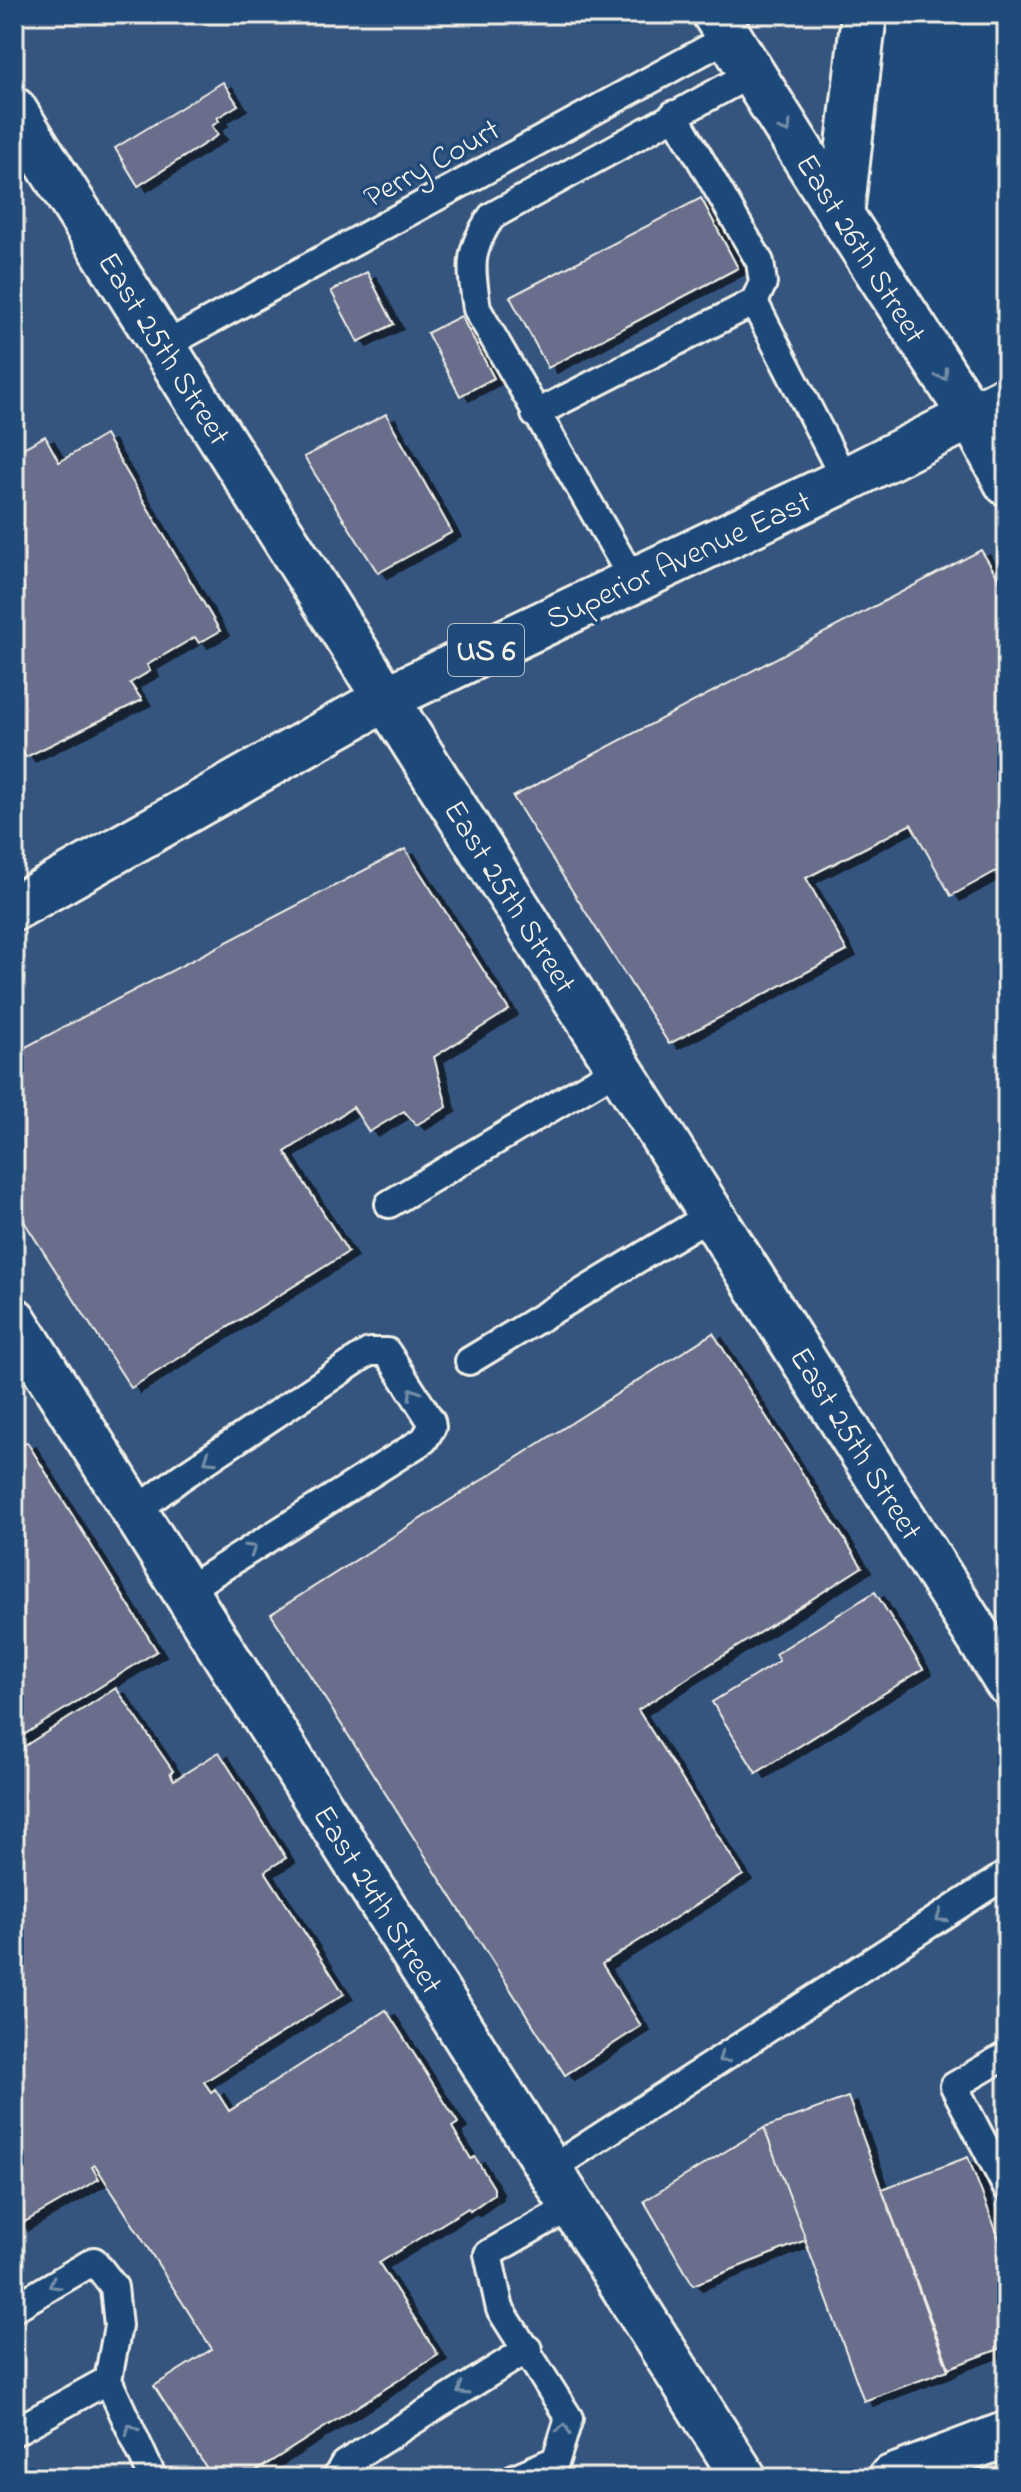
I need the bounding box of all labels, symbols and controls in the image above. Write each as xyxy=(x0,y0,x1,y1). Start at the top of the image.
street label: Perry Court xyxy=(356,108,510,222)
one-way arrow xyxy=(777,119,792,133)
street label: East 26th Street xyxy=(782,146,936,354)
street label: East 25th Street xyxy=(84,244,241,456)
one-way arrow xyxy=(933,366,948,380)
street label: Superior Avenue East xyxy=(539,480,820,644)
road number: US 6 xyxy=(448,624,524,676)
street label: East 25th Street xyxy=(430,792,587,1004)
street label: East 25th Street xyxy=(776,1339,933,1551)
one-way arrow xyxy=(408,1387,423,1402)
one-way arrow xyxy=(203,1449,217,1464)
one-way arrow xyxy=(242,1544,257,1559)
street label: East 24th Street xyxy=(299,1797,453,2005)
one-way arrow xyxy=(936,1907,950,1922)
one-way arrow xyxy=(717,2048,732,2063)
one-way arrow xyxy=(48,2274,63,2290)
one-way arrow xyxy=(456,2381,471,2396)
one-way arrow xyxy=(555,2422,572,2436)
one-way arrow xyxy=(124,2423,140,2437)

